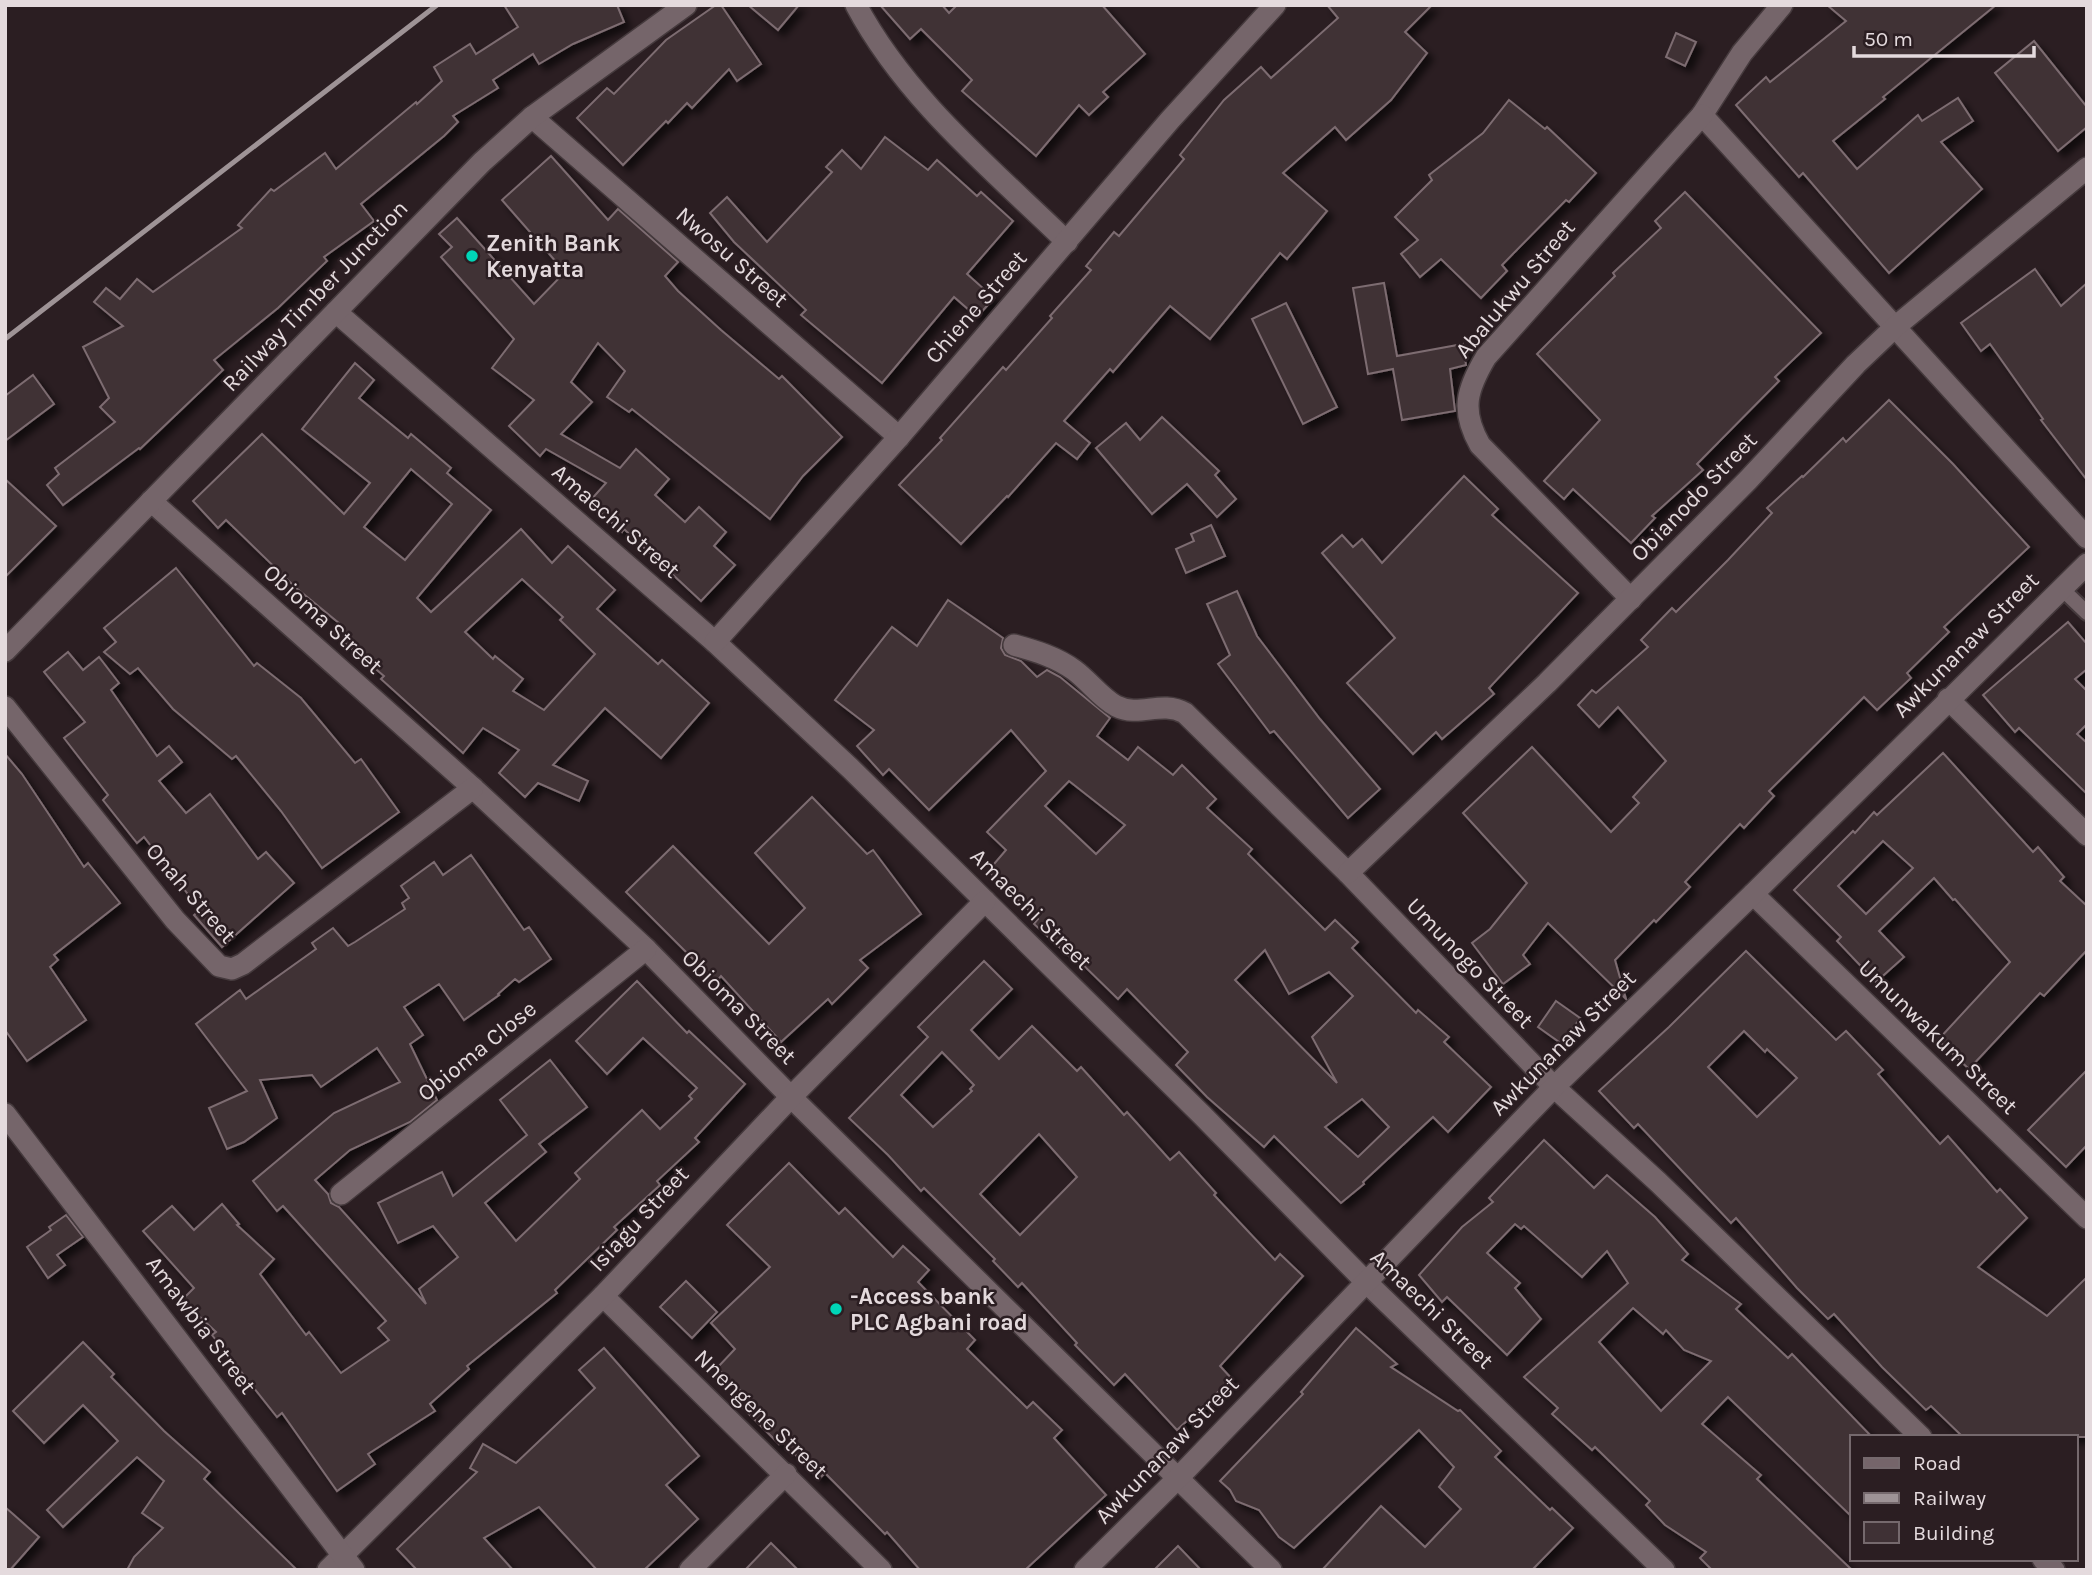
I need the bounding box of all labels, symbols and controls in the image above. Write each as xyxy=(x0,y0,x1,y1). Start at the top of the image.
scale bar xyxy=(1854,14,2034,58)
text: 50 m xyxy=(1864,27,1913,51)
street label: Railway Timber Junction xyxy=(217,195,413,397)
street label: Nwosu Street xyxy=(670,201,794,313)
street label: Abalukwu Street xyxy=(1449,214,1581,364)
place label: Zenith Bank Kenyatta xyxy=(486,230,620,283)
street label: Chiene Street xyxy=(920,245,1033,369)
marker: Zenith Bank Kenyatta xyxy=(464,248,480,264)
street label: Obianodo Street xyxy=(1626,427,1763,567)
street label: Amaechi Street xyxy=(547,458,686,584)
street label: Obioma Street xyxy=(258,559,388,680)
street label: Awkunanaw Street xyxy=(1888,566,2045,723)
street label: Onah Street xyxy=(140,837,242,949)
street label: Amaechi Street xyxy=(965,843,1098,976)
street label: Umunogo Street xyxy=(1401,892,1539,1034)
street label: Obioma Street xyxy=(676,944,802,1070)
street label: Umunwakum Street xyxy=(1853,954,2023,1120)
street label: Awkunanaw Street xyxy=(1485,964,1642,1121)
street label: Obioma Close xyxy=(412,995,542,1107)
street label: Isiagu Street xyxy=(584,1161,695,1277)
street label: Amaechi Street xyxy=(1365,1244,1499,1375)
street label: Amawbia Street xyxy=(140,1251,262,1400)
place label: -Access bank PLC Agbani road xyxy=(850,1283,1028,1336)
marker: -Access bank PLC Agbani road xyxy=(828,1301,844,1317)
street label: Nnengene Street xyxy=(689,1344,833,1485)
street label: Awkunanaw Street xyxy=(1090,1370,1245,1529)
legend xyxy=(1850,1435,2078,1561)
text: Road xyxy=(1913,1451,1961,1475)
text: Railway xyxy=(1913,1486,1986,1510)
text: Building xyxy=(1913,1521,1994,1545)

